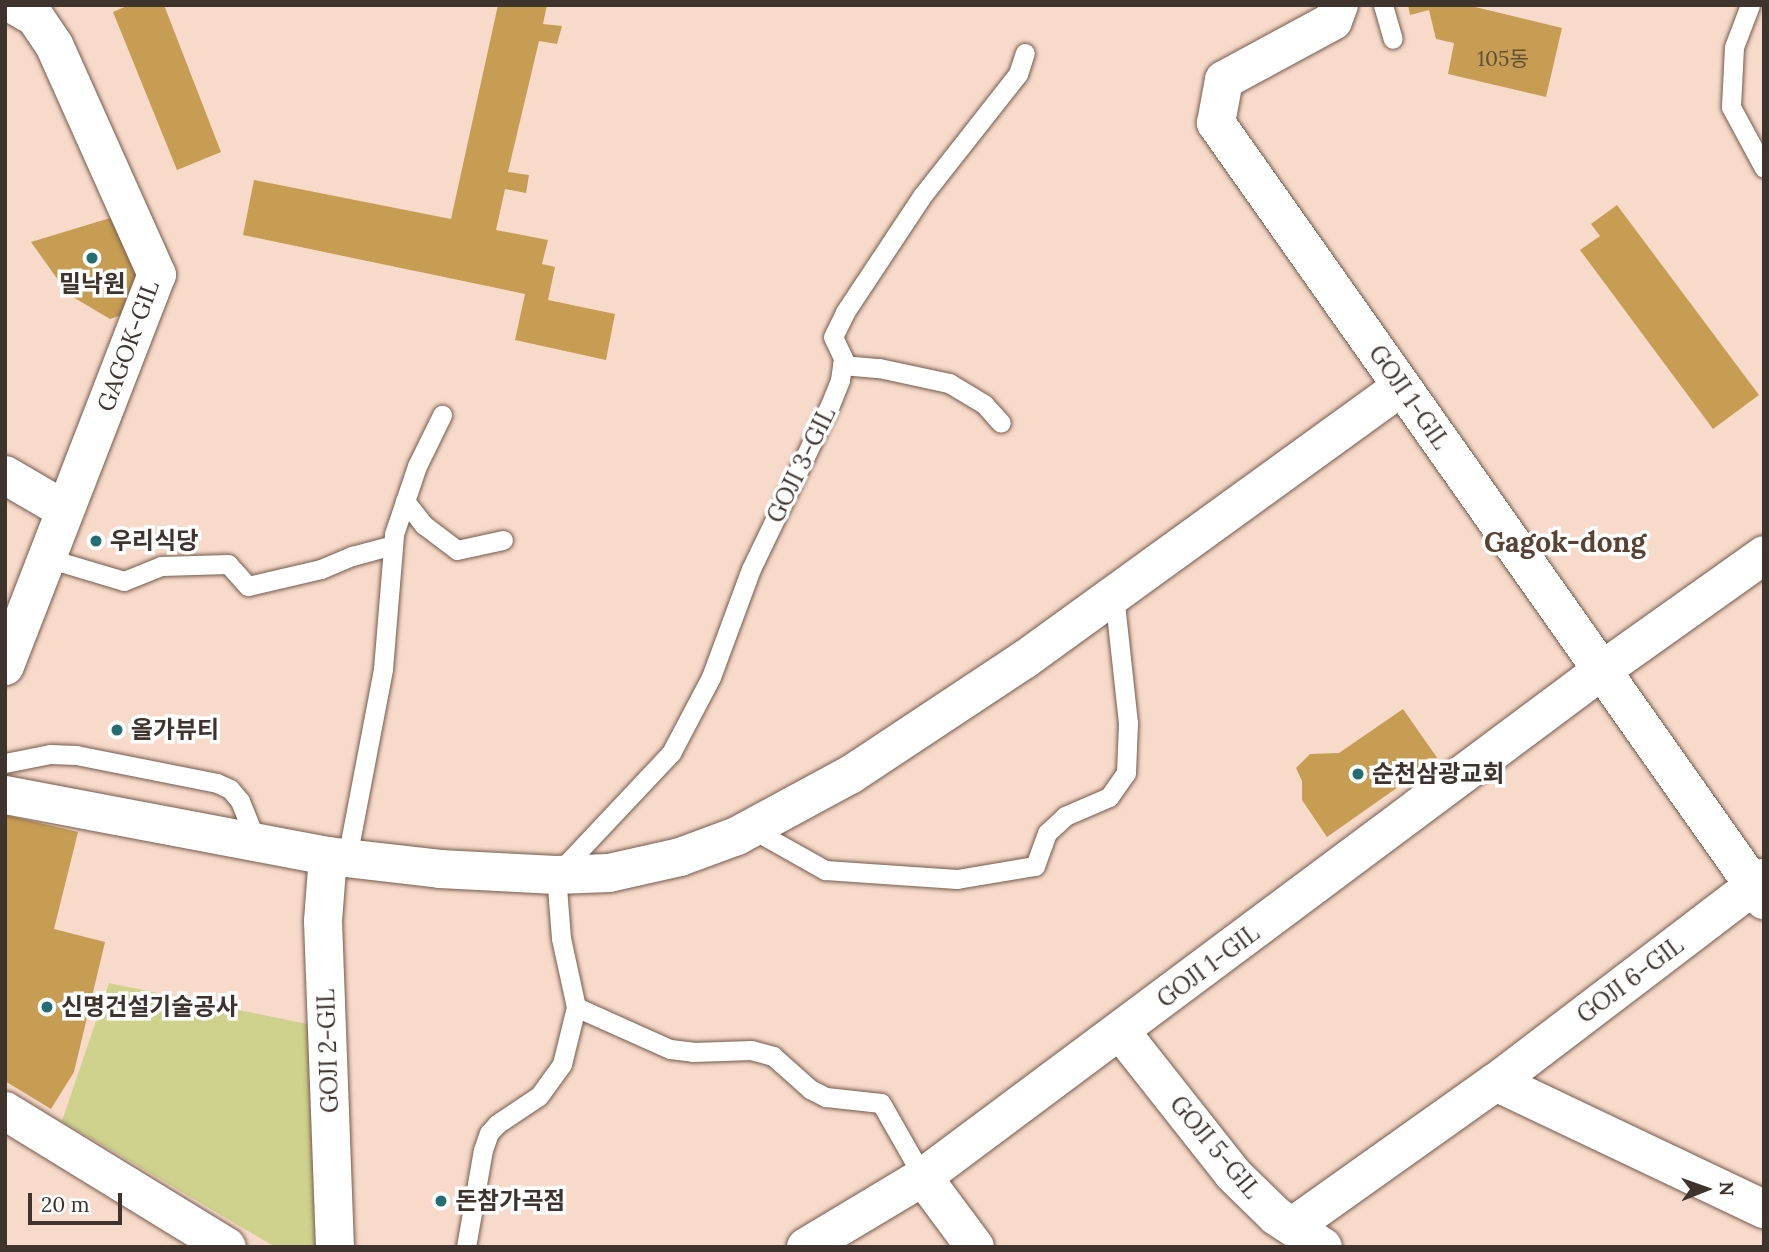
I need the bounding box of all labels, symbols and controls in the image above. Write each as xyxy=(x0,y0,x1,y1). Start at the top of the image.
house number: 105동 xyxy=(1477,46,1529,72)
marker: 밀낙원 xyxy=(84,250,100,266)
place label: 밀낙원 xyxy=(59,270,125,298)
street label: GAGOK-GIL xyxy=(91,277,165,415)
street label: GOJI 1-GIL xyxy=(1363,340,1455,454)
street label: GOJI 3-GIL xyxy=(761,402,841,528)
district label: Gagok-dong xyxy=(1484,525,1646,559)
place label: 우리식당 xyxy=(110,527,198,555)
marker: 우리식당 xyxy=(88,533,104,549)
place label: 올가뷰티 xyxy=(131,716,219,744)
marker: 올가뷰티 xyxy=(109,722,125,738)
place label: 순천삼광교회 xyxy=(1372,760,1504,788)
marker: 순천삼광교회 xyxy=(1350,766,1366,782)
street label: GOJI 1-GIL xyxy=(1151,918,1265,1014)
street label: GOJI 6-GIL xyxy=(1571,931,1689,1029)
street label: GOJI 2-GIL xyxy=(311,988,345,1114)
place label: 신명건설기술공사 xyxy=(61,993,238,1021)
marker: 신명건설기술공사 xyxy=(39,999,55,1015)
street label: GOJI 5-GIL xyxy=(1164,1090,1266,1204)
north arrow xyxy=(1671,1154,1741,1224)
scale bar xyxy=(32,1178,126,1222)
text: N xyxy=(1715,1181,1739,1196)
place label: 돈참가곡점 xyxy=(455,1187,565,1215)
text: 20 m xyxy=(41,1191,90,1218)
marker: 돈참가곡점 xyxy=(433,1193,449,1209)

